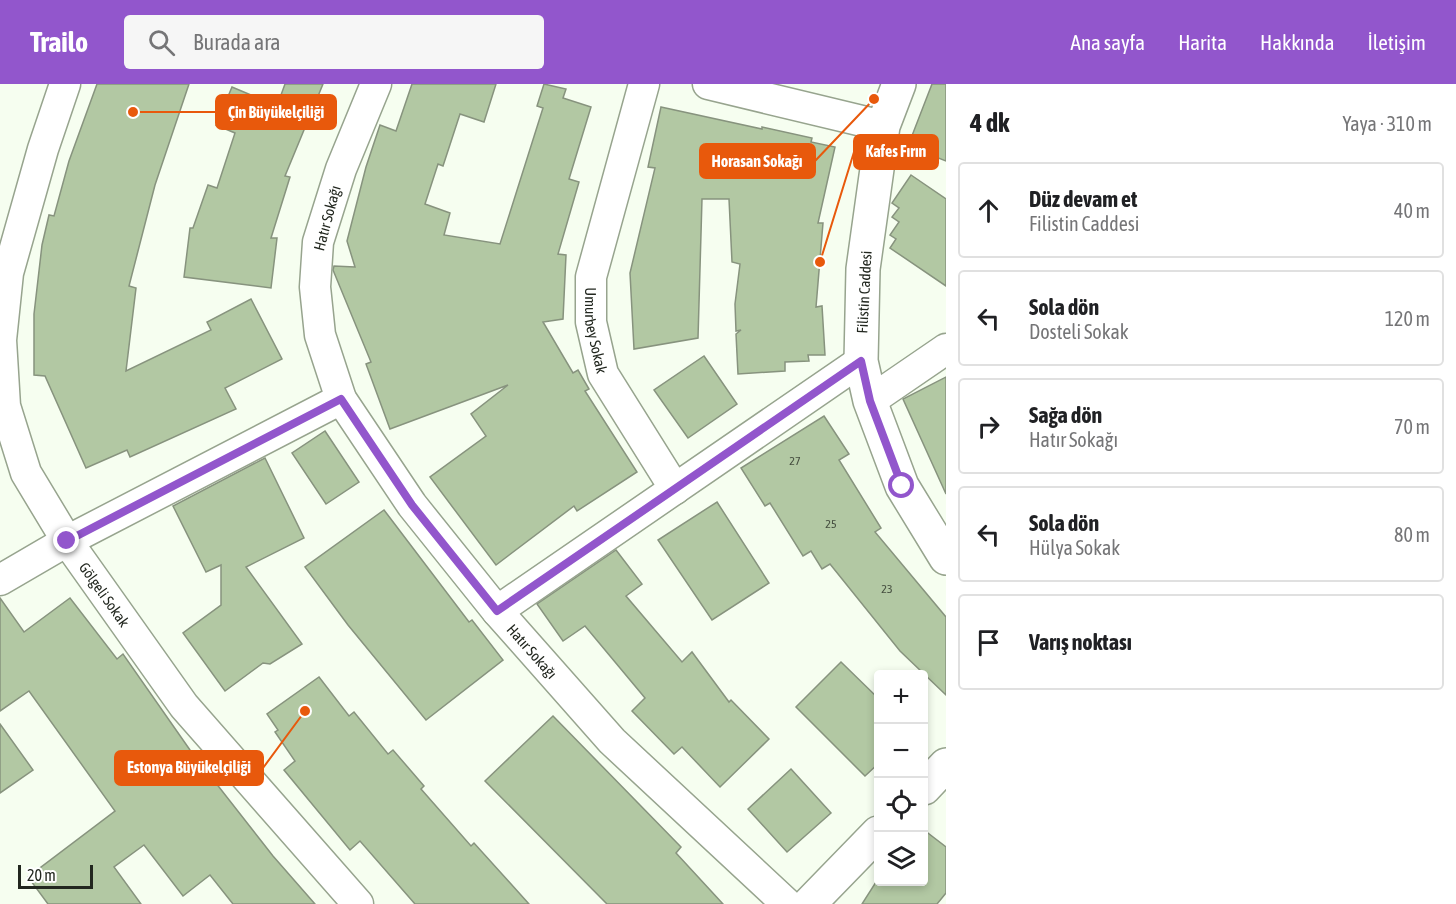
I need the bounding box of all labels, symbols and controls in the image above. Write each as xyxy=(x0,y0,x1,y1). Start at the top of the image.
search box xyxy=(124,15,544,69)
text: Trailo xyxy=(30,26,88,58)
icon: search xyxy=(145,26,178,59)
text: Burada ara xyxy=(193,29,281,55)
text: Ana sayfa xyxy=(1071,30,1145,54)
text: Harita xyxy=(1178,30,1227,54)
text: Hakkında xyxy=(1260,30,1335,54)
text: İletişim xyxy=(1368,30,1426,54)
callout: Çin Büyükelçiliği xyxy=(216,95,336,129)
text: Çin Büyükelçiliği xyxy=(228,103,325,121)
text: 4 dk xyxy=(970,108,1010,138)
text: Yaya · 310 m xyxy=(1343,112,1432,135)
callout: Kafes Fırın xyxy=(854,135,938,169)
text: Kafes Fırın xyxy=(866,142,927,160)
callout: Horasan Sokağı xyxy=(700,144,815,178)
text: Horasan Sokağı xyxy=(712,152,803,170)
street label: Hatır Sokağı xyxy=(310,184,344,252)
text: Düz devam et xyxy=(1029,186,1137,212)
icon: ahead xyxy=(972,194,1005,227)
text: 40 m xyxy=(1394,199,1430,222)
text: Filistin Caddesi xyxy=(1029,212,1139,235)
street label: Filistin Caddesi xyxy=(853,250,875,334)
street label: Umurbey Sokak xyxy=(582,287,611,375)
text: Sola dön xyxy=(1029,294,1099,320)
icon: left xyxy=(972,302,1005,335)
text: 120 m xyxy=(1385,307,1430,330)
text: Dosteli Sokak xyxy=(1029,320,1129,343)
text: Sağa dön xyxy=(1029,402,1102,428)
icon: right xyxy=(972,410,1005,443)
text: 70 m xyxy=(1394,415,1430,438)
text: Hatır Sokağı xyxy=(1029,428,1118,451)
house number: 27 xyxy=(789,454,801,468)
route start xyxy=(888,472,914,498)
text: Sola dön xyxy=(1029,510,1099,536)
house number: 25 xyxy=(825,517,837,531)
icon: left xyxy=(972,518,1005,551)
text: 80 m xyxy=(1394,523,1430,546)
route end xyxy=(53,527,79,553)
text: Hülya Sokak xyxy=(1029,536,1120,559)
street label: Gölgeli Sokak xyxy=(76,559,134,630)
house number: 23 xyxy=(881,582,893,596)
street label: Hatır Sokağı xyxy=(504,620,561,682)
icon: arrive xyxy=(972,626,1005,659)
text: Varış noktası xyxy=(1029,629,1132,655)
map controls xyxy=(874,670,928,886)
button: + xyxy=(874,670,928,724)
button: − xyxy=(874,724,928,778)
callout: Estonya Büyükelçiliği xyxy=(115,751,263,785)
text: Estonya Büyükelçiliği xyxy=(127,758,251,776)
button: locate xyxy=(874,778,928,832)
button: layers xyxy=(874,832,928,886)
scale bar xyxy=(18,862,93,890)
text: 20 m xyxy=(27,866,56,884)

